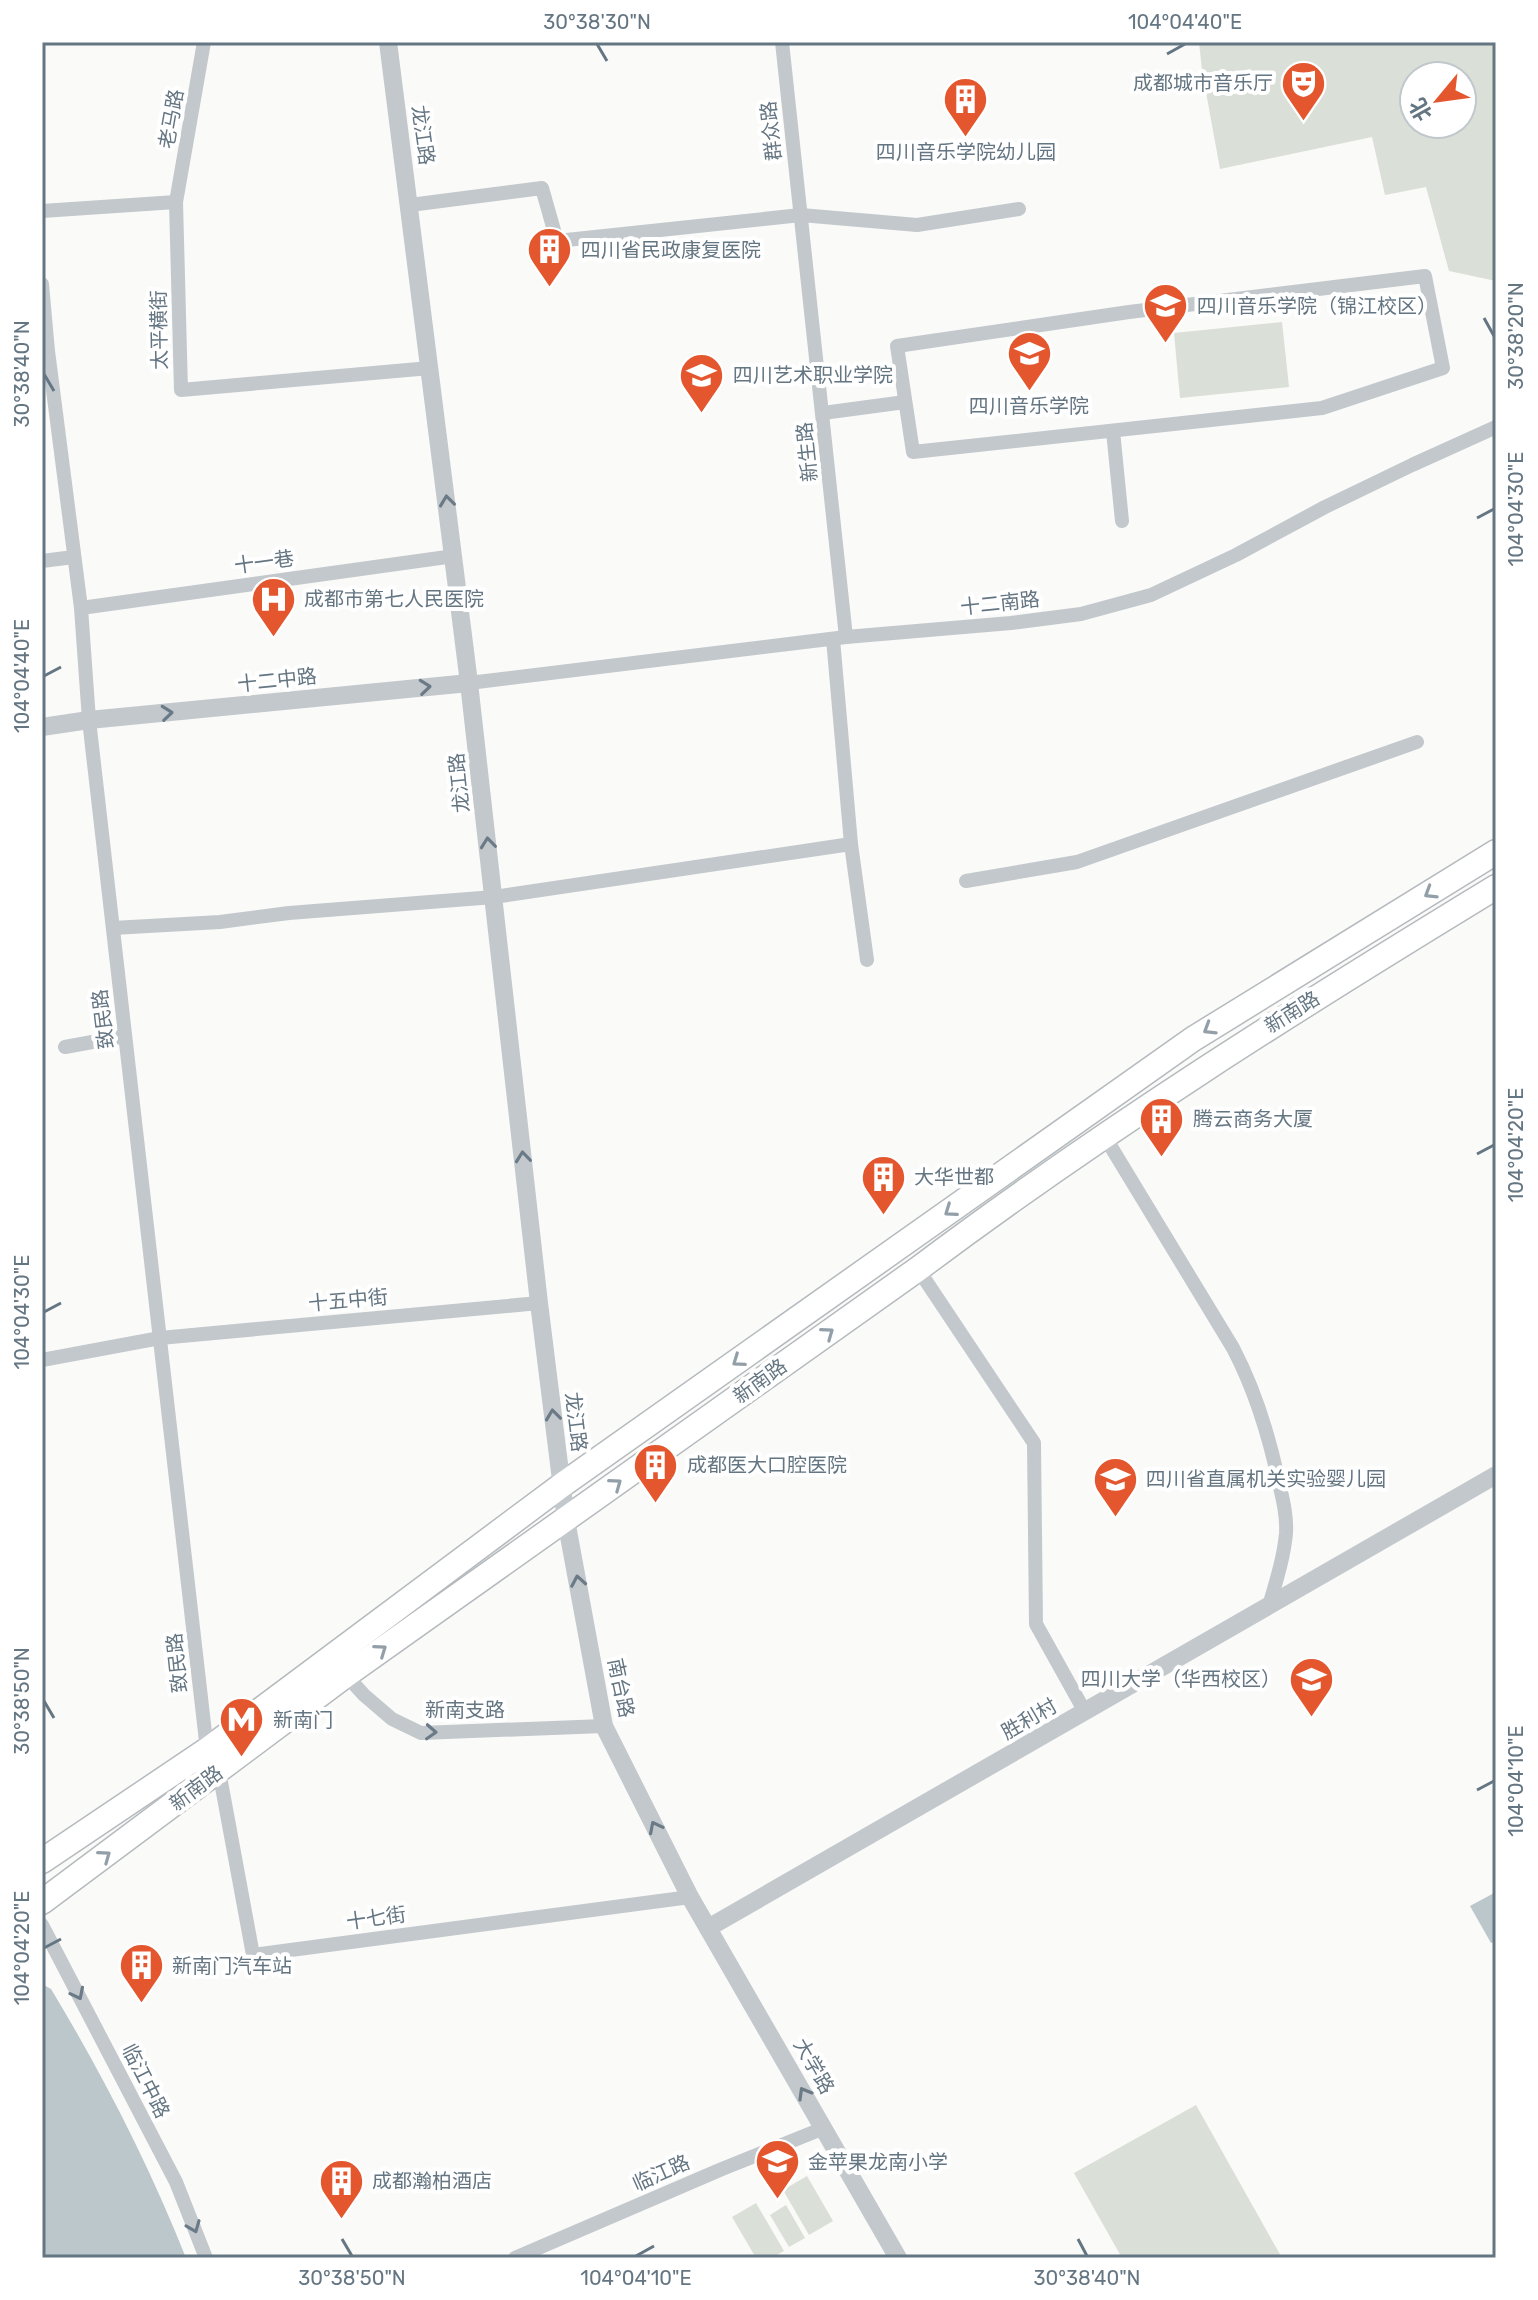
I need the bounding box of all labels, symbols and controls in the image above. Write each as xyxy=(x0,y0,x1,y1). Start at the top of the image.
text: 30°38'30"N xyxy=(543,10,651,34)
text: 104°04'40"E xyxy=(1128,10,1242,34)
theatre icon: 成都城市音乐厅 xyxy=(1280,59,1328,122)
north arrow xyxy=(1398,60,1478,140)
place label: 成都城市音乐厅 xyxy=(1133,71,1273,95)
building icon: 四川音乐学院幼儿园 xyxy=(942,76,990,139)
street label: 老马路 xyxy=(154,87,188,151)
text: 北 xyxy=(1404,93,1438,126)
street label: 群众路 xyxy=(756,100,786,162)
street label: 龙江路 xyxy=(407,104,439,166)
place label: 四川音乐学院幼儿园 xyxy=(876,140,1056,164)
building icon: 四川省民政康复医院 xyxy=(526,226,574,289)
place label: 四川省民政康复医院 xyxy=(581,238,761,262)
school or university icon: 四川音乐学院（锦江校区） xyxy=(1142,282,1190,345)
text: 30°38'20"N xyxy=(1504,282,1528,390)
street label: 太平横街 xyxy=(146,290,172,370)
place label: 四川音乐学院（锦江校区） xyxy=(1197,294,1437,318)
text: 30°38'40"N xyxy=(10,320,34,428)
school or university icon: 四川音乐学院 xyxy=(1005,330,1053,393)
school or university icon: 四川艺术职业学院 xyxy=(678,351,726,414)
place label: 四川艺术职业学院 xyxy=(733,363,893,387)
place label: 四川音乐学院 xyxy=(969,394,1089,418)
street label: 新生路 xyxy=(792,421,822,483)
text: 104°04'30"E xyxy=(1504,452,1528,566)
one-way arrow xyxy=(438,494,455,507)
street label: 十一巷 xyxy=(233,546,295,578)
hospital icon: 成都市第七人民医院 xyxy=(249,575,297,638)
place label: 成都市第七人民医院 xyxy=(304,587,484,611)
street label: 十二南路 xyxy=(959,587,1041,619)
text: 104°04'40"E xyxy=(10,619,34,733)
street label: 十二中路 xyxy=(236,664,318,696)
one-way arrow xyxy=(419,679,432,696)
one-way arrow xyxy=(161,704,174,721)
street label: 龙江路 xyxy=(444,752,474,814)
one-way arrow xyxy=(479,836,496,849)
one-way arrow xyxy=(1424,883,1439,898)
street label: 新南路 xyxy=(1260,986,1324,1038)
street label: 致民路 xyxy=(87,988,119,1050)
one-way arrow xyxy=(1203,1020,1217,1035)
text: 104°04'20"E xyxy=(1504,1088,1528,1202)
building icon: 腾云商务大厦 xyxy=(1138,1095,1186,1158)
place label: 腾云商务大厦 xyxy=(1193,1107,1313,1131)
one-way arrow xyxy=(514,1150,531,1163)
building icon: 大华世都 xyxy=(859,1153,907,1216)
place label: 大华世都 xyxy=(914,1165,994,1189)
one-way arrow xyxy=(944,1201,958,1216)
text: 104°04'30"E xyxy=(10,1255,34,1369)
street label: 十五中街 xyxy=(307,1285,389,1315)
one-way arrow xyxy=(819,1328,833,1343)
one-way arrow xyxy=(732,1351,746,1366)
street label: 新南路 xyxy=(729,1354,791,1408)
street label: 龙江路 xyxy=(560,1391,592,1453)
one-way arrow xyxy=(545,1408,562,1421)
building icon: 成都医大口腔医院 xyxy=(632,1441,680,1504)
place label: 成都医大口腔医院 xyxy=(687,1453,847,1477)
school or university icon: 四川省直属机关实验婴儿园 xyxy=(1091,1455,1139,1518)
place label: 四川省直属机关实验婴儿园 xyxy=(1146,1467,1386,1491)
one-way arrow xyxy=(608,1479,622,1494)
one-way arrow xyxy=(570,1575,587,1588)
street label: 致民路 xyxy=(162,1632,192,1694)
one-way arrow xyxy=(372,1646,386,1660)
text: 30°38'50"N xyxy=(10,1647,34,1755)
school or university icon: 四川大学（华西校区） xyxy=(1288,1655,1336,1718)
street label: 南台路 xyxy=(603,1656,639,1720)
place label: 四川大学（华西校区） xyxy=(1081,1667,1281,1691)
street label: 胜利村 xyxy=(997,1694,1061,1744)
metro station icon: 新南门 xyxy=(218,1696,266,1759)
street label: 新南支路 xyxy=(425,1698,505,1722)
place label: 新南门 xyxy=(273,1708,333,1732)
one-way arrow xyxy=(425,1723,438,1740)
text: 104°04'10"E xyxy=(1504,1725,1528,1837)
street label: 新南路 xyxy=(165,1760,227,1816)
one-way arrow xyxy=(649,1821,665,1836)
one-way arrow xyxy=(96,1851,110,1865)
text: 104°04'20"E xyxy=(10,1891,34,2005)
street label: 十七街 xyxy=(345,1902,407,1934)
building icon: 新南门汽车站 xyxy=(117,1942,165,2005)
place label: 新南门汽车站 xyxy=(172,1954,292,1978)
one-way arrow xyxy=(68,1986,84,2000)
street label: 大学路 xyxy=(789,2034,839,2098)
street label: 临江中路 xyxy=(117,2040,175,2122)
one-way arrow xyxy=(798,2087,814,2102)
school or university icon: 金苹果龙南小学 xyxy=(753,2138,801,2201)
street label: 临江路 xyxy=(629,2150,693,2196)
place label: 金苹果龙南小学 xyxy=(808,2150,948,2174)
building icon: 成都瀚柏酒店 xyxy=(317,2157,365,2220)
place label: 成都瀚柏酒店 xyxy=(372,2169,492,2193)
one-way arrow xyxy=(184,2219,201,2233)
text: 30°38'50"N xyxy=(298,2266,406,2290)
text: 104°04'10"E xyxy=(580,2266,692,2290)
text: 30°38'40"N xyxy=(1033,2266,1141,2290)

